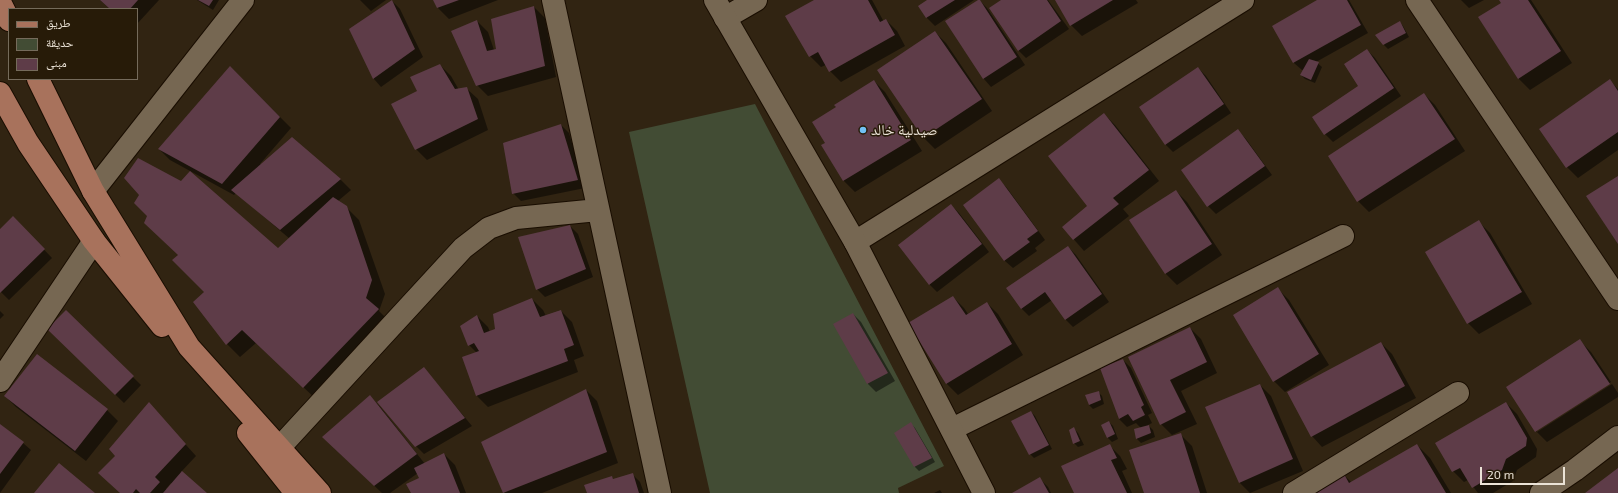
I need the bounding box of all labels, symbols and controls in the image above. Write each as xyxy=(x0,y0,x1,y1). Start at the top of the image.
legend xyxy=(8,8,138,80)
text: طريق xyxy=(46,15,71,29)
text: حديقة xyxy=(46,35,74,49)
text: مبنى xyxy=(46,55,67,69)
place label: صيدلية خالد xyxy=(871,121,938,139)
marker: صيدلية خالد xyxy=(858,125,868,135)
scale bar xyxy=(1482,459,1567,485)
text: 20 m xyxy=(1487,467,1514,481)

